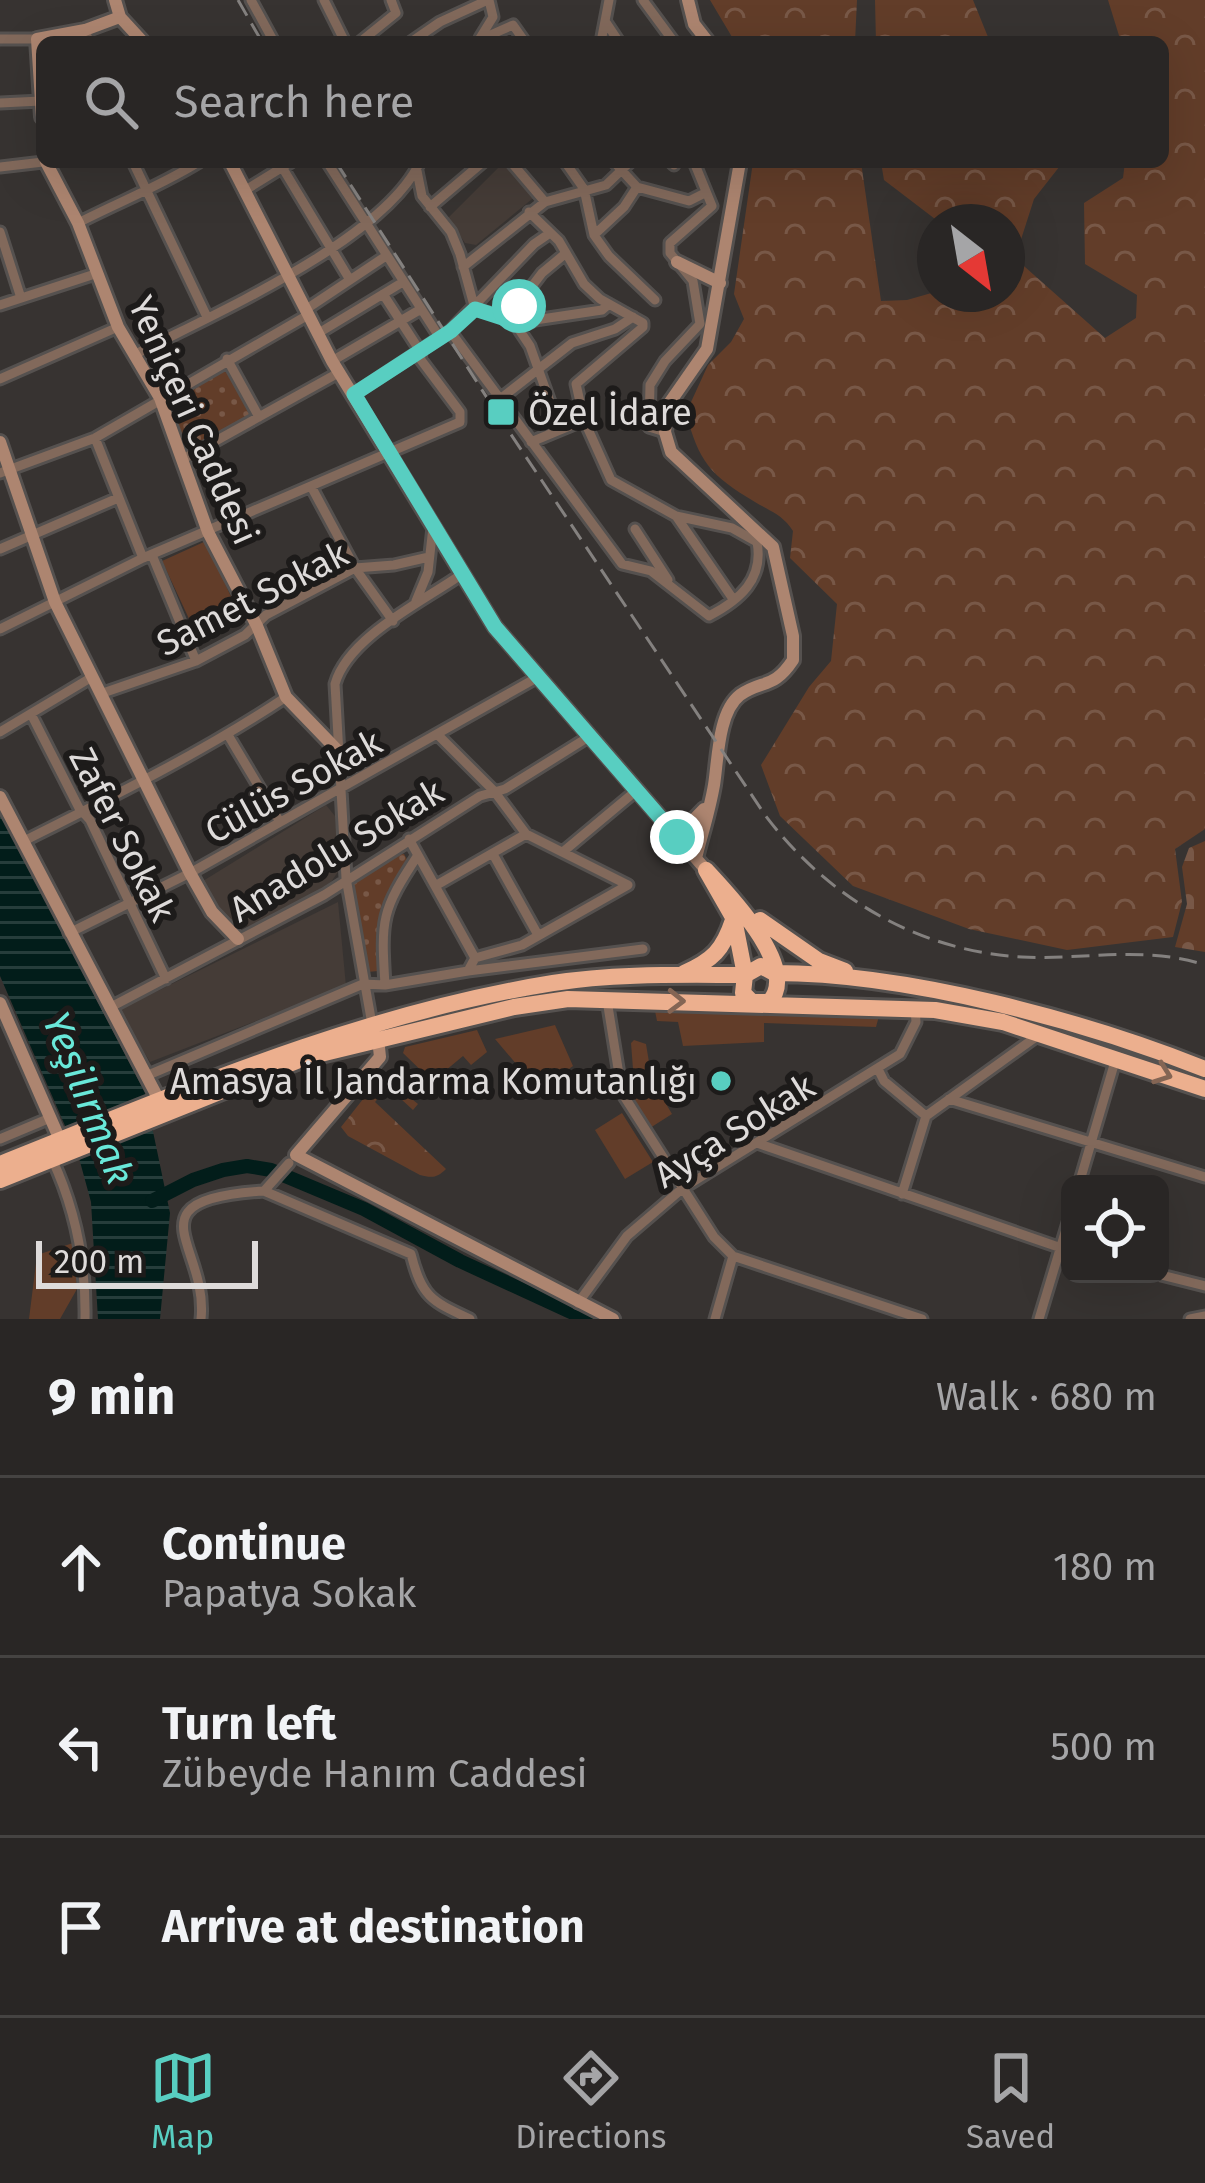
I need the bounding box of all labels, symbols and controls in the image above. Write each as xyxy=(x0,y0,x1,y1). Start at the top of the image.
search box xyxy=(36,36,1169,168)
icon: search xyxy=(78,69,144,135)
text: Search here xyxy=(174,75,414,129)
north arrow xyxy=(917,204,1025,312)
route start xyxy=(492,279,546,333)
street label: Yeniçeri Caddesi xyxy=(119,289,268,551)
place label: Özel İdare xyxy=(528,391,692,435)
marker: Özel İdare xyxy=(485,396,517,428)
street label: Samet Sokak xyxy=(149,532,356,666)
street label: Cülüs Sokak xyxy=(198,720,390,853)
street label: Zafer Sokak xyxy=(60,740,185,929)
street label: Anadolu Sokak xyxy=(222,770,452,932)
route end xyxy=(650,810,704,864)
one-way arrow xyxy=(667,988,686,1014)
water label: Yeşilırmak xyxy=(33,1006,143,1191)
place label: Amasya İl Jandarma Komutanlığı xyxy=(170,1060,697,1104)
one-way arrow xyxy=(1151,1060,1172,1084)
street label: Ayça Sokak xyxy=(646,1064,823,1197)
marker: Amasya İl Jandarma Komutanlığı xyxy=(708,1068,734,1094)
map controls xyxy=(1061,1175,1169,1283)
button: locate xyxy=(1061,1175,1169,1283)
scale bar xyxy=(36,1235,258,1288)
text: 200 m xyxy=(54,1242,144,1282)
text: 9 min xyxy=(48,1366,176,1428)
text: Walk · 680 m xyxy=(936,1374,1157,1420)
text: Continue xyxy=(162,1517,346,1571)
icon: ahead xyxy=(48,1534,114,1600)
text: 180 m xyxy=(1053,1544,1157,1590)
text: Papatya Sokak xyxy=(162,1571,416,1617)
text: Turn left xyxy=(162,1697,336,1751)
icon: left xyxy=(48,1714,114,1780)
text: 500 m xyxy=(1050,1724,1157,1770)
text: Zübeyde Hanım Caddesi xyxy=(162,1751,588,1797)
icon: arrive xyxy=(48,1894,114,1960)
text: Arrive at destination xyxy=(162,1900,585,1954)
tab: Map xyxy=(150,2045,216,2157)
tab: Directions xyxy=(515,2045,667,2157)
tab: Saved xyxy=(966,2045,1055,2157)

